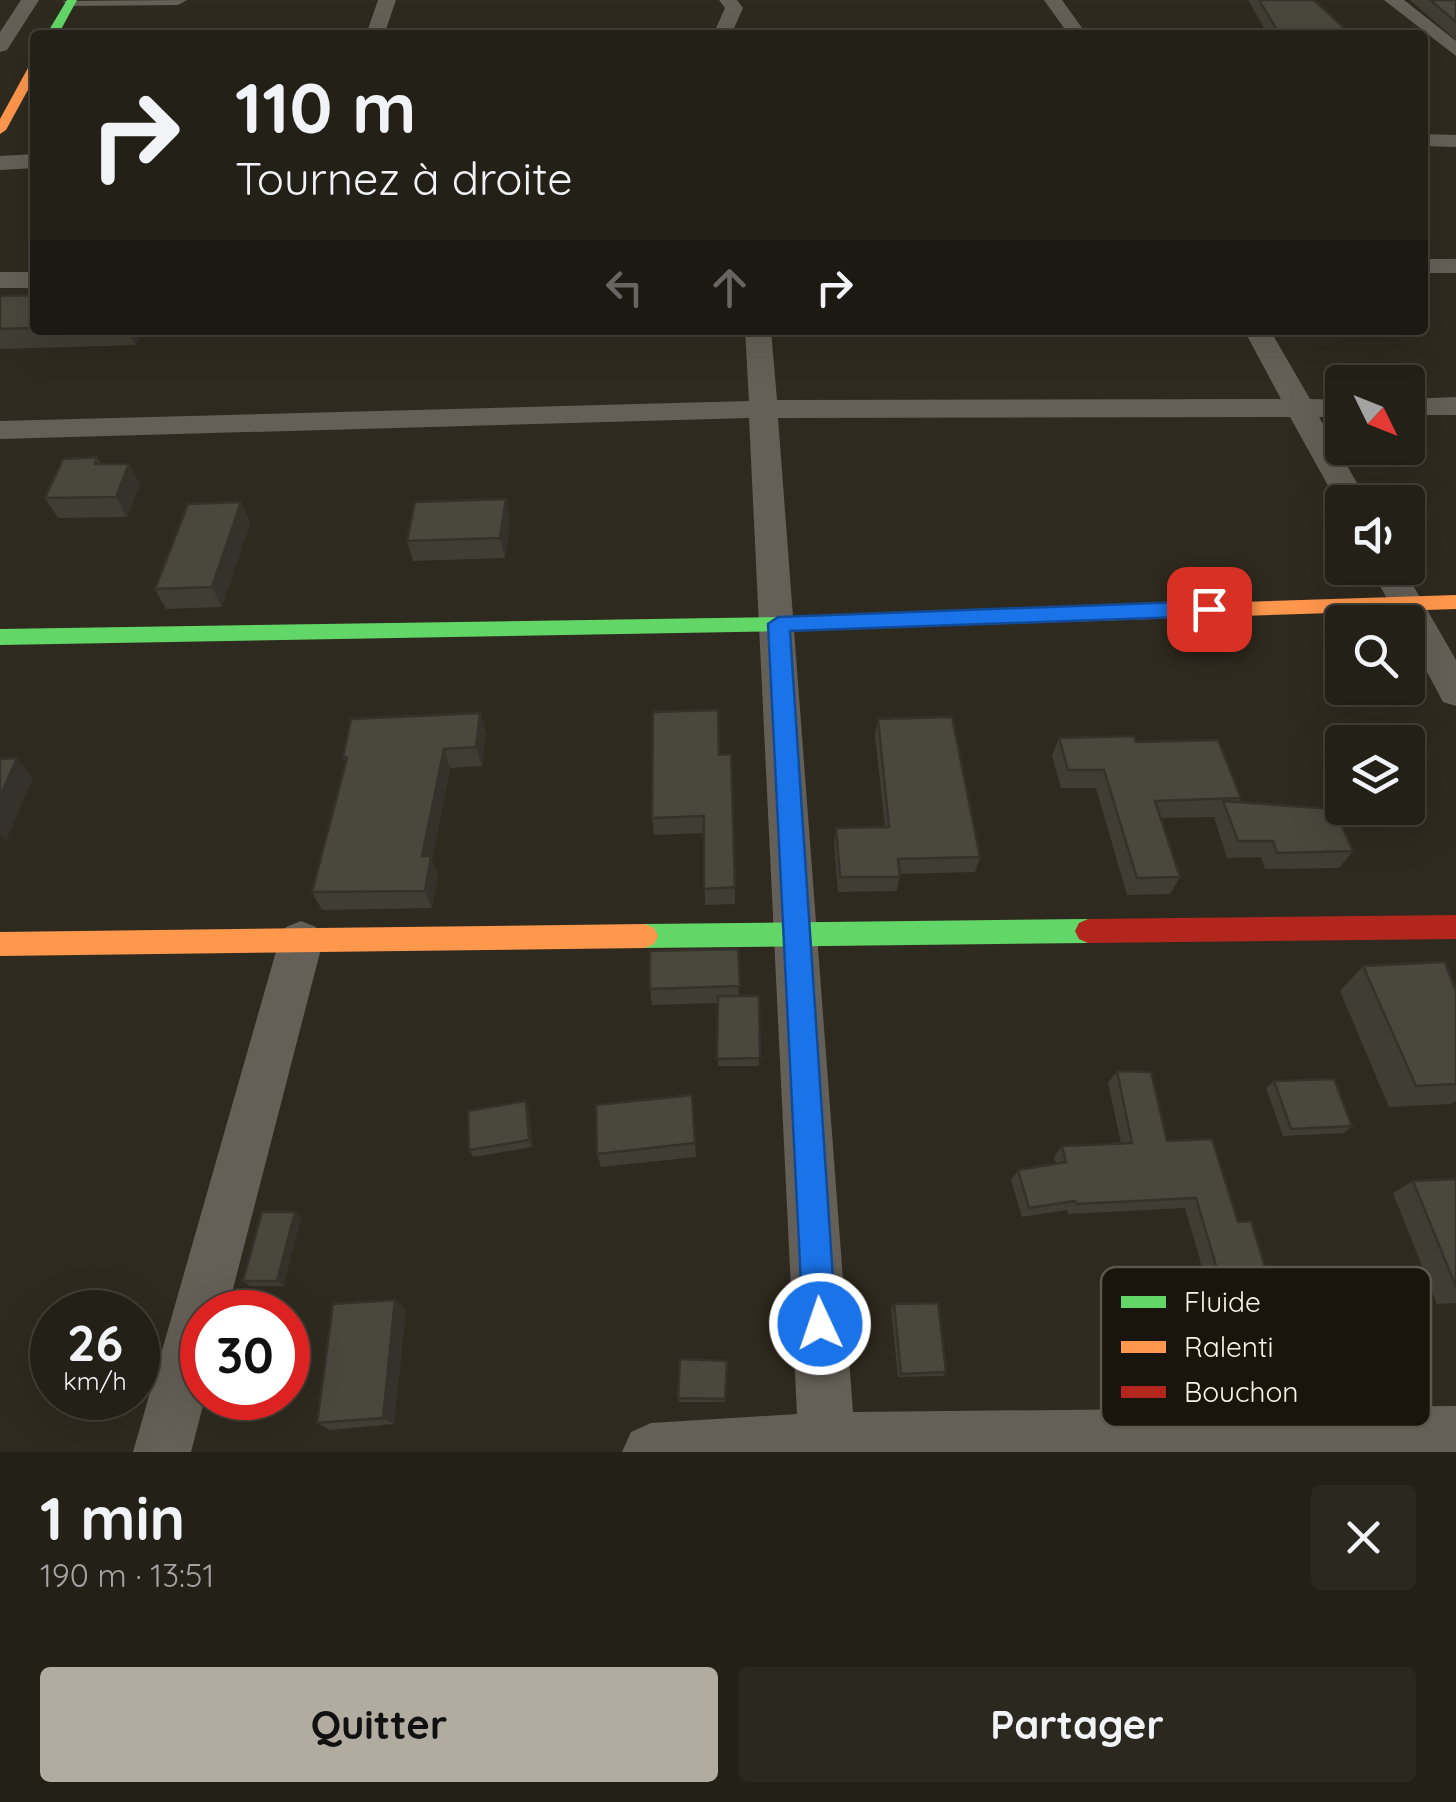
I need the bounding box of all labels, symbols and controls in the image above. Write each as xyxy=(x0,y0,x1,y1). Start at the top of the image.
text: 110 m xyxy=(235,63,417,151)
icon: right xyxy=(70,70,200,200)
text: Tournez à droite xyxy=(235,150,573,206)
icon: left xyxy=(597,260,652,315)
icon: ahead xyxy=(702,260,757,315)
icon: right xyxy=(807,260,862,315)
north arrow xyxy=(1325,365,1425,465)
map controls xyxy=(1325,365,1425,825)
button: sound xyxy=(1325,485,1425,585)
pin xyxy=(1167,567,1252,652)
icon: arrive xyxy=(1182,582,1237,637)
button: search xyxy=(1325,605,1425,705)
button: layers xyxy=(1325,725,1425,825)
legend xyxy=(1101,1267,1431,1427)
position arrow xyxy=(768,1272,872,1376)
text: Fluide xyxy=(1184,1284,1261,1319)
speed limit sign: 30 xyxy=(180,1290,310,1420)
text: 26 xyxy=(67,1311,123,1374)
text: Ralenti xyxy=(1184,1329,1274,1364)
text: km/h xyxy=(63,1365,127,1396)
text: Bouchon xyxy=(1184,1374,1299,1409)
text: 1 min xyxy=(40,1480,185,1555)
button: close xyxy=(1311,1485,1416,1590)
text: 190 m · 13:51 xyxy=(40,1555,214,1595)
button: Quitter xyxy=(40,1667,718,1782)
button: Partager xyxy=(738,1667,1416,1782)

